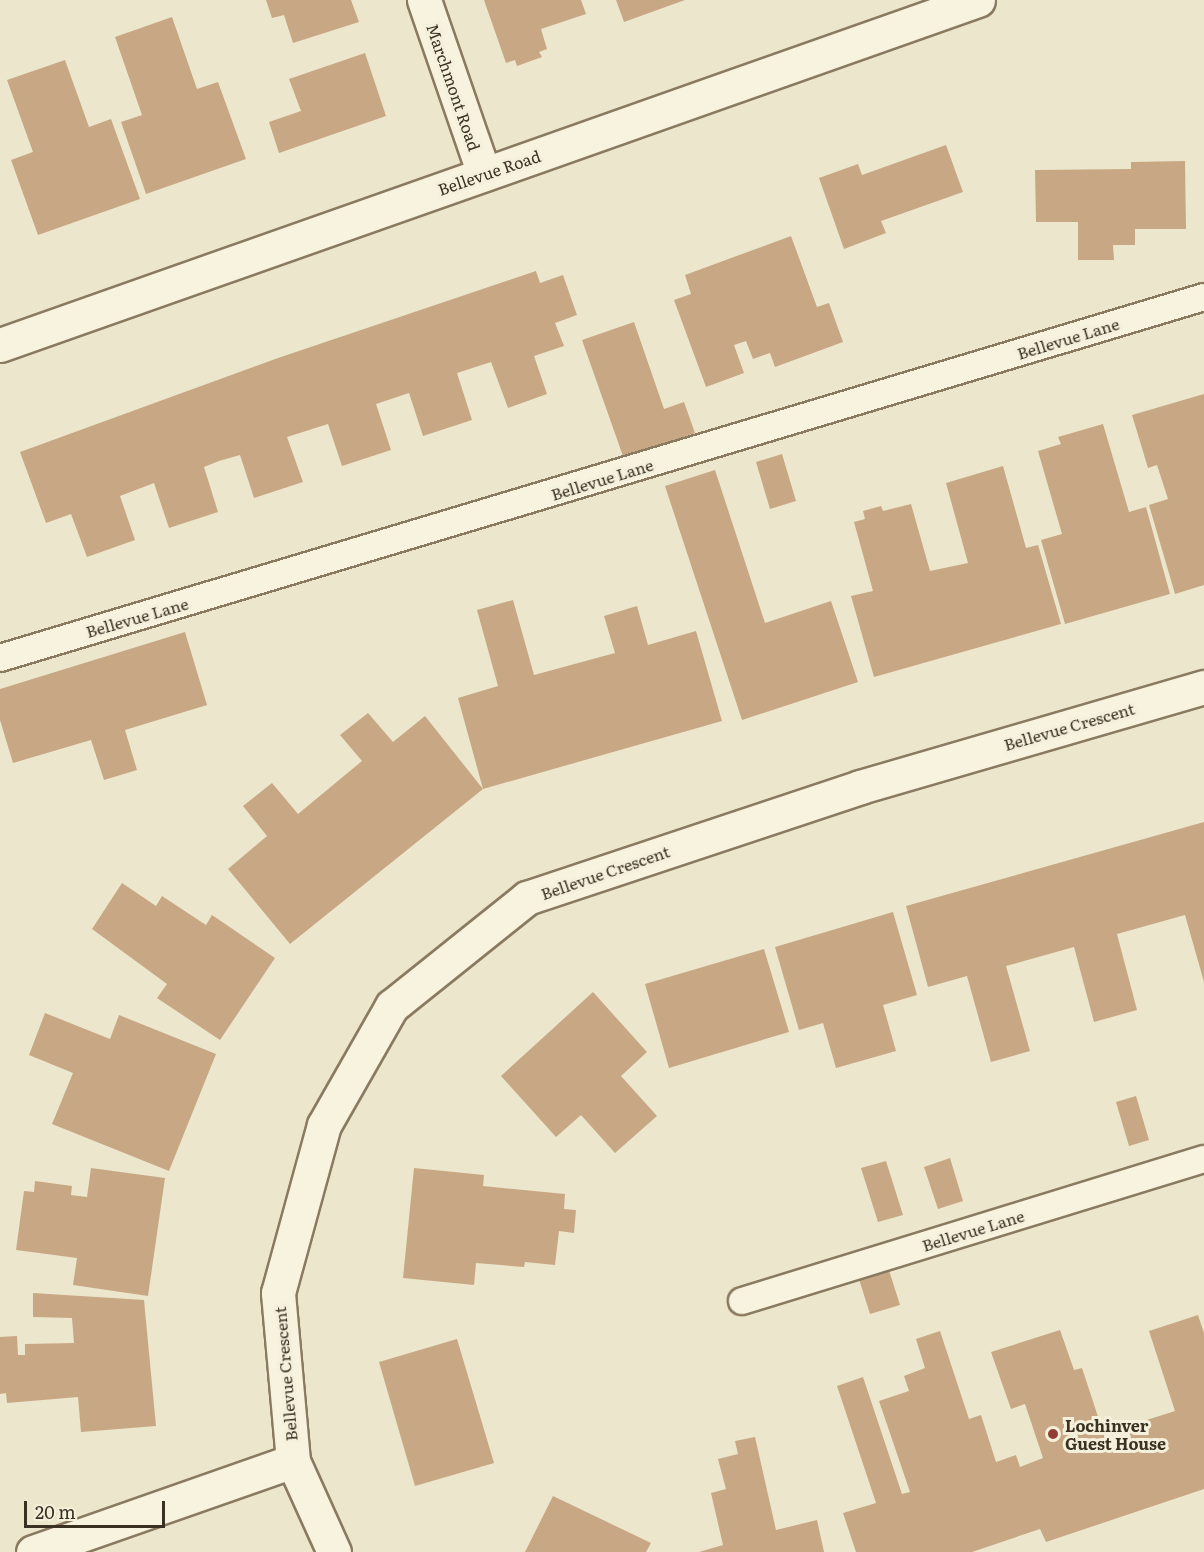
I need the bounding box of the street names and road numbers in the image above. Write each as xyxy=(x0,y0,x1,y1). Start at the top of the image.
street label: Marchmont Road xyxy=(423,21,485,153)
street label: Bellevue Road xyxy=(435,145,543,199)
street label: Bellevue Lane xyxy=(1015,313,1121,363)
street label: Bellevue Lane xyxy=(549,454,655,504)
street label: Bellevue Lane xyxy=(83,593,191,641)
street label: Bellevue Crescent xyxy=(1002,698,1136,754)
street label: Bellevue Crescent xyxy=(538,841,672,903)
street label: Bellevue Lane xyxy=(920,1205,1026,1255)
street label: Bellevue Crescent xyxy=(270,1306,300,1442)

